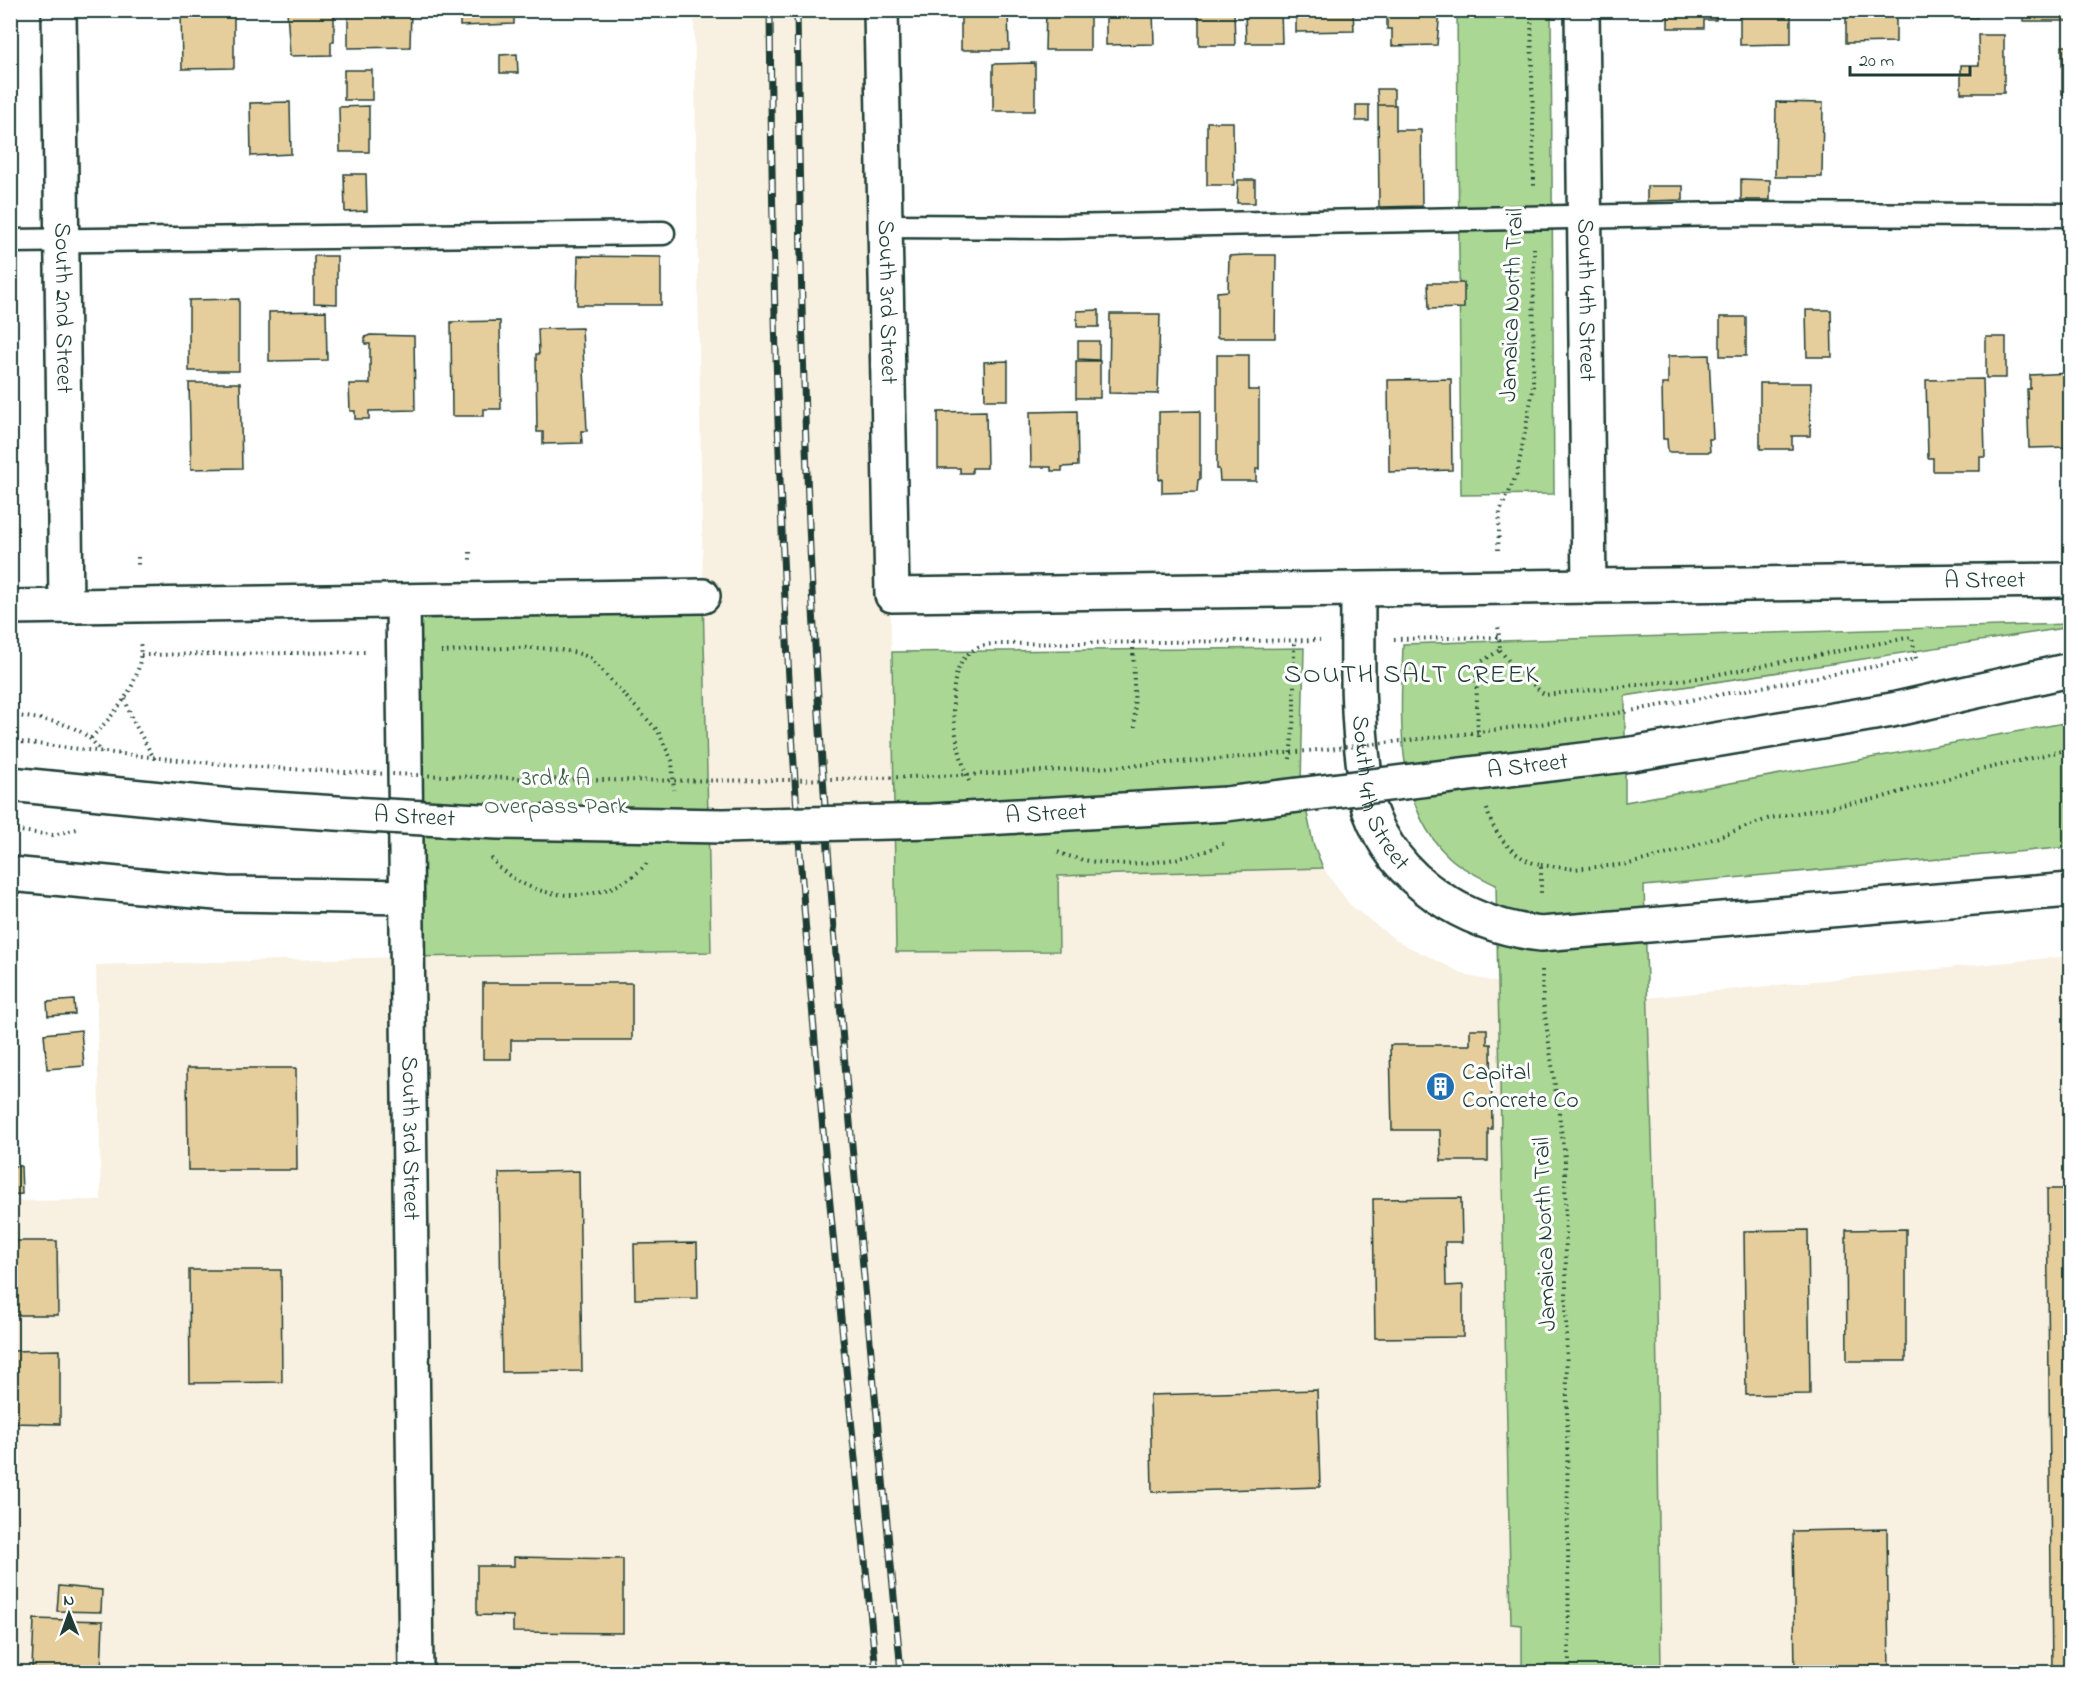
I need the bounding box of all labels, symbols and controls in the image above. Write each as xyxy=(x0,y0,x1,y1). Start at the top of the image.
scale bar xyxy=(1850,39,1970,77)
text: 20 m xyxy=(1859,49,1894,75)
street label: Jamaica North Trail xyxy=(1492,207,1534,403)
street label: South 4th Street xyxy=(1567,218,1604,382)
street label: South 3rd Street xyxy=(867,219,906,385)
street label: South 2nd Street xyxy=(44,222,81,394)
street label: A Street xyxy=(1944,563,2026,599)
district label: SOUTH SALT CREEK xyxy=(1284,656,1540,695)
street label: South 4th Street xyxy=(1342,714,1418,879)
street label: A Street xyxy=(1485,745,1570,789)
park label: 3rd & A Overpass Park xyxy=(484,762,628,825)
street label: A Street xyxy=(1005,795,1088,834)
street label: A Street xyxy=(373,798,456,837)
street label: South 3rd Street xyxy=(391,1056,428,1220)
place label: Capital Concrete Co xyxy=(1462,1056,1579,1119)
building icon: Capital Concrete Co xyxy=(1425,1071,1457,1103)
street label: Jamaica North Trail xyxy=(1525,1136,1567,1332)
north arrow xyxy=(39,1584,99,1644)
text: N xyxy=(63,1589,75,1613)

